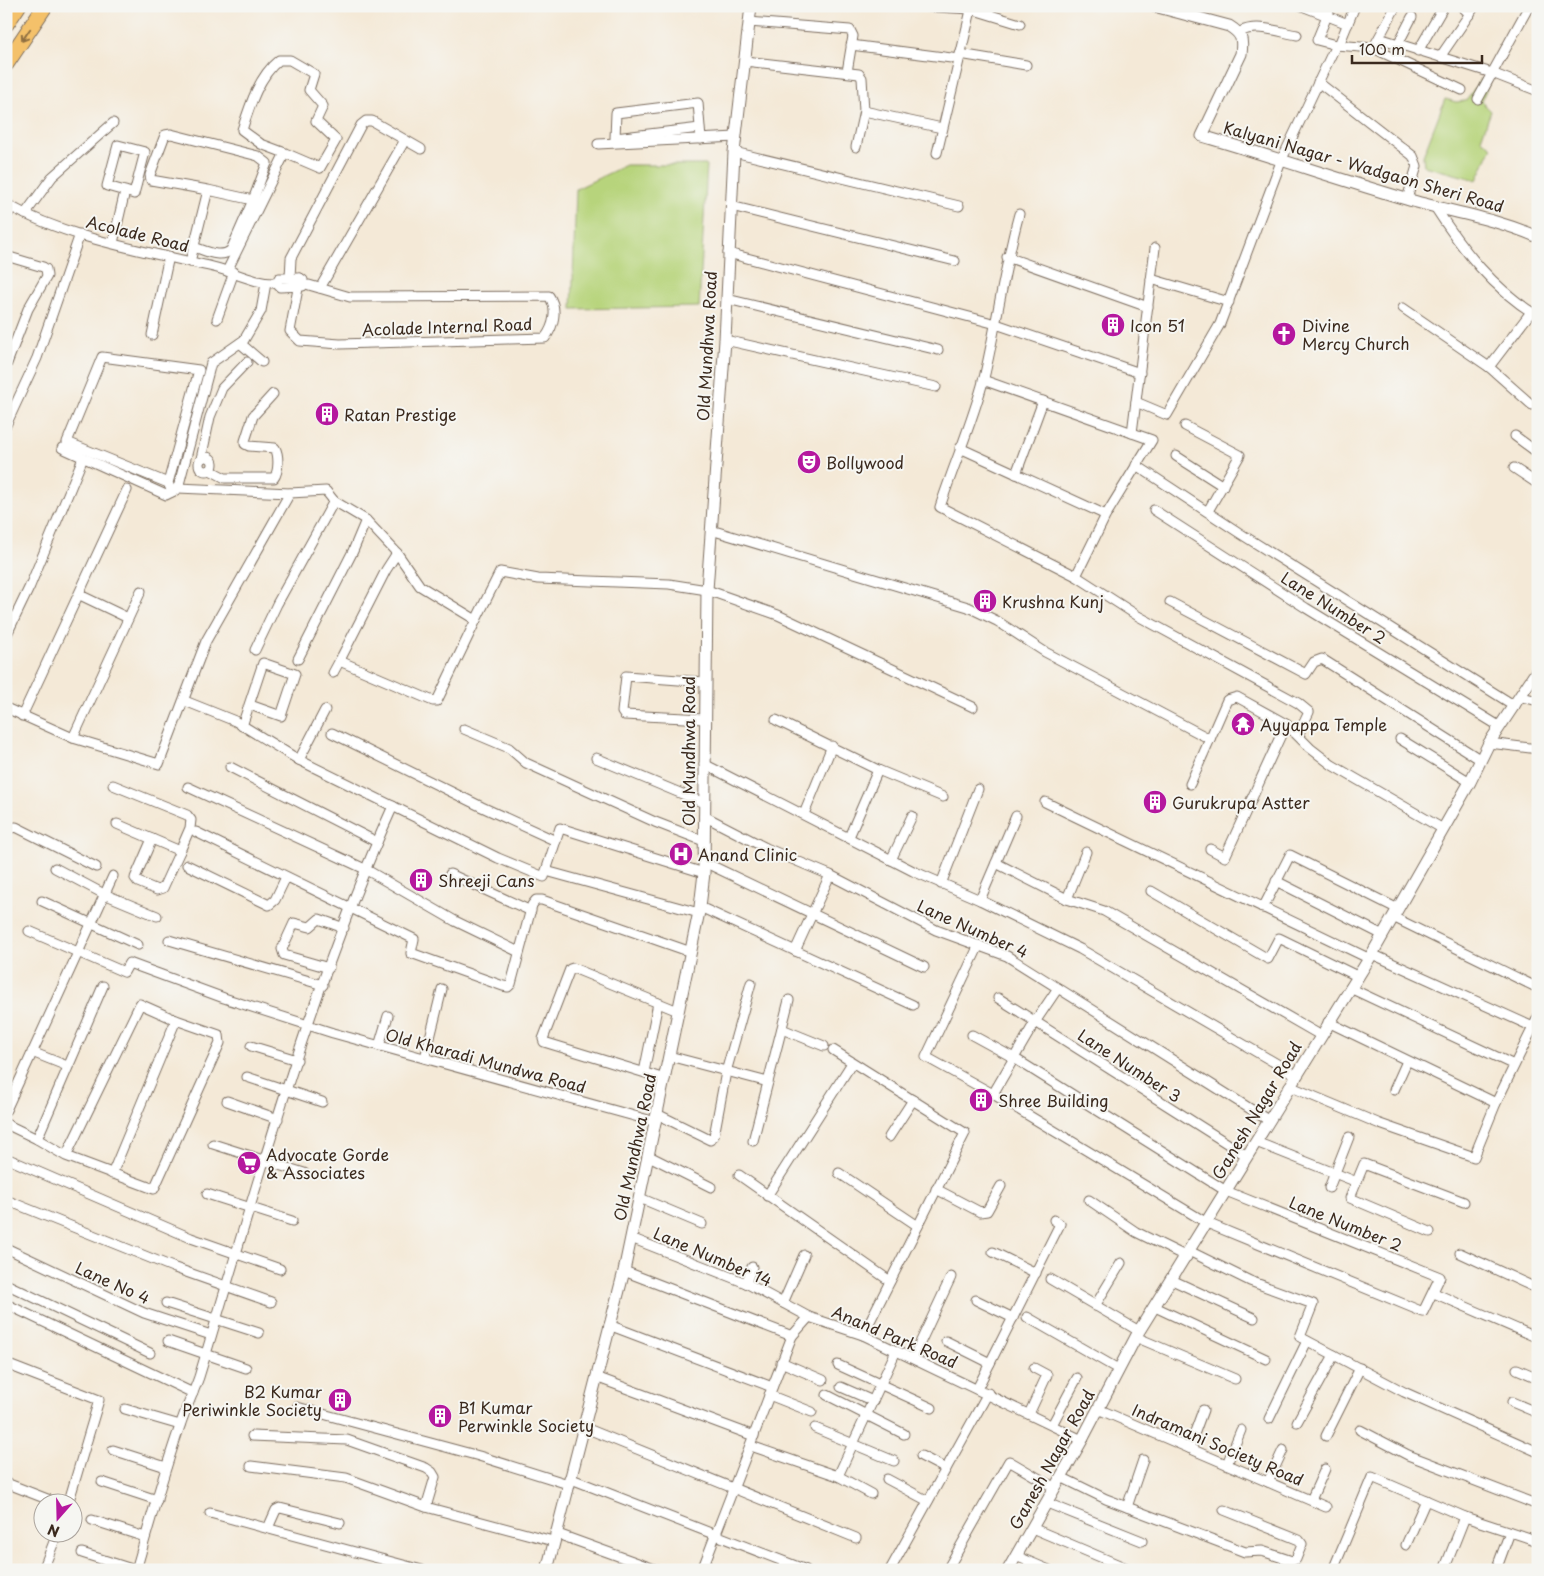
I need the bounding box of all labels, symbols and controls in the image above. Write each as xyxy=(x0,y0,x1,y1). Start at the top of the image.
one-way arrow xyxy=(20,28,30,42)
scale bar xyxy=(1352,32,1482,64)
text: 100 m xyxy=(1359,37,1405,60)
street label: Kalyani Nagar - Wadgaon Sheri Road xyxy=(1221,114,1507,218)
street label: Acolade Road xyxy=(84,209,192,257)
street label: Old Mundhwa Road xyxy=(690,270,722,422)
street label: Acolade Internal Road xyxy=(361,311,533,341)
building icon: Icon 51 xyxy=(1100,312,1126,338)
place label: Icon 51 xyxy=(1130,313,1185,337)
place label: Divine Mercy Church xyxy=(1302,313,1410,355)
church icon: Divine Mercy Church xyxy=(1271,321,1297,347)
building icon: Ratan Prestige xyxy=(314,401,340,427)
place label: Ratan Prestige xyxy=(344,402,457,426)
theatre icon: Bollywood xyxy=(796,449,822,475)
place label: Bollywood xyxy=(826,450,904,474)
street label: Lane Number 2 xyxy=(1277,565,1391,649)
building icon: Krushna Kunj xyxy=(972,588,998,614)
place label: Krushna Kunj xyxy=(1002,589,1104,613)
street label: Old Mundhwa Road xyxy=(676,676,700,826)
temple icon: Ayyappa Temple xyxy=(1230,711,1256,737)
place label: Ayyappa Temple xyxy=(1260,712,1387,736)
building icon: Gurukrupa Astter xyxy=(1142,789,1168,815)
place label: Gurukrupa Astter xyxy=(1172,790,1310,814)
hospital icon: Anand Clinic xyxy=(668,841,694,867)
place label: Anand Clinic xyxy=(698,842,797,866)
building icon: Shreeji Cans xyxy=(408,867,434,893)
place label: Shreeji Cans xyxy=(438,868,534,892)
street label: Lane Number 4 xyxy=(914,893,1032,963)
street label: Old Kharadi Mundwa Road xyxy=(383,1022,589,1098)
street label: Lane Number 3 xyxy=(1073,1022,1187,1108)
street label: Ganesh Nagar Road xyxy=(1205,1037,1307,1183)
street label: Old Mundhwa Road xyxy=(607,1071,661,1223)
building icon: Shree Building xyxy=(968,1087,994,1113)
place label: Shree Building xyxy=(998,1088,1108,1112)
place label: Advocate Gorde & Associates xyxy=(266,1142,389,1184)
supermarket icon: Advocate Gorde & Associates xyxy=(236,1150,262,1176)
street label: Lane Number 2 xyxy=(1286,1189,1406,1257)
street label: Lane Number 14 xyxy=(650,1220,776,1292)
street label: Lane No 4 xyxy=(72,1255,154,1309)
street label: Anand Park Road xyxy=(829,1299,962,1373)
place label: B2 Kumar Periwinkle Society xyxy=(182,1379,323,1421)
street label: Ganesh Nagar Road xyxy=(1002,1385,1100,1533)
building icon: B2 Kumar Periwinkle Society xyxy=(327,1387,353,1413)
place label: B1 Kumar Perwinkle Society xyxy=(458,1395,594,1437)
street label: Indramani Society Road xyxy=(1128,1397,1308,1491)
building icon: B1 Kumar Perwinkle Society xyxy=(427,1403,453,1429)
north arrow xyxy=(32,1494,82,1544)
text: N xyxy=(45,1519,62,1542)

